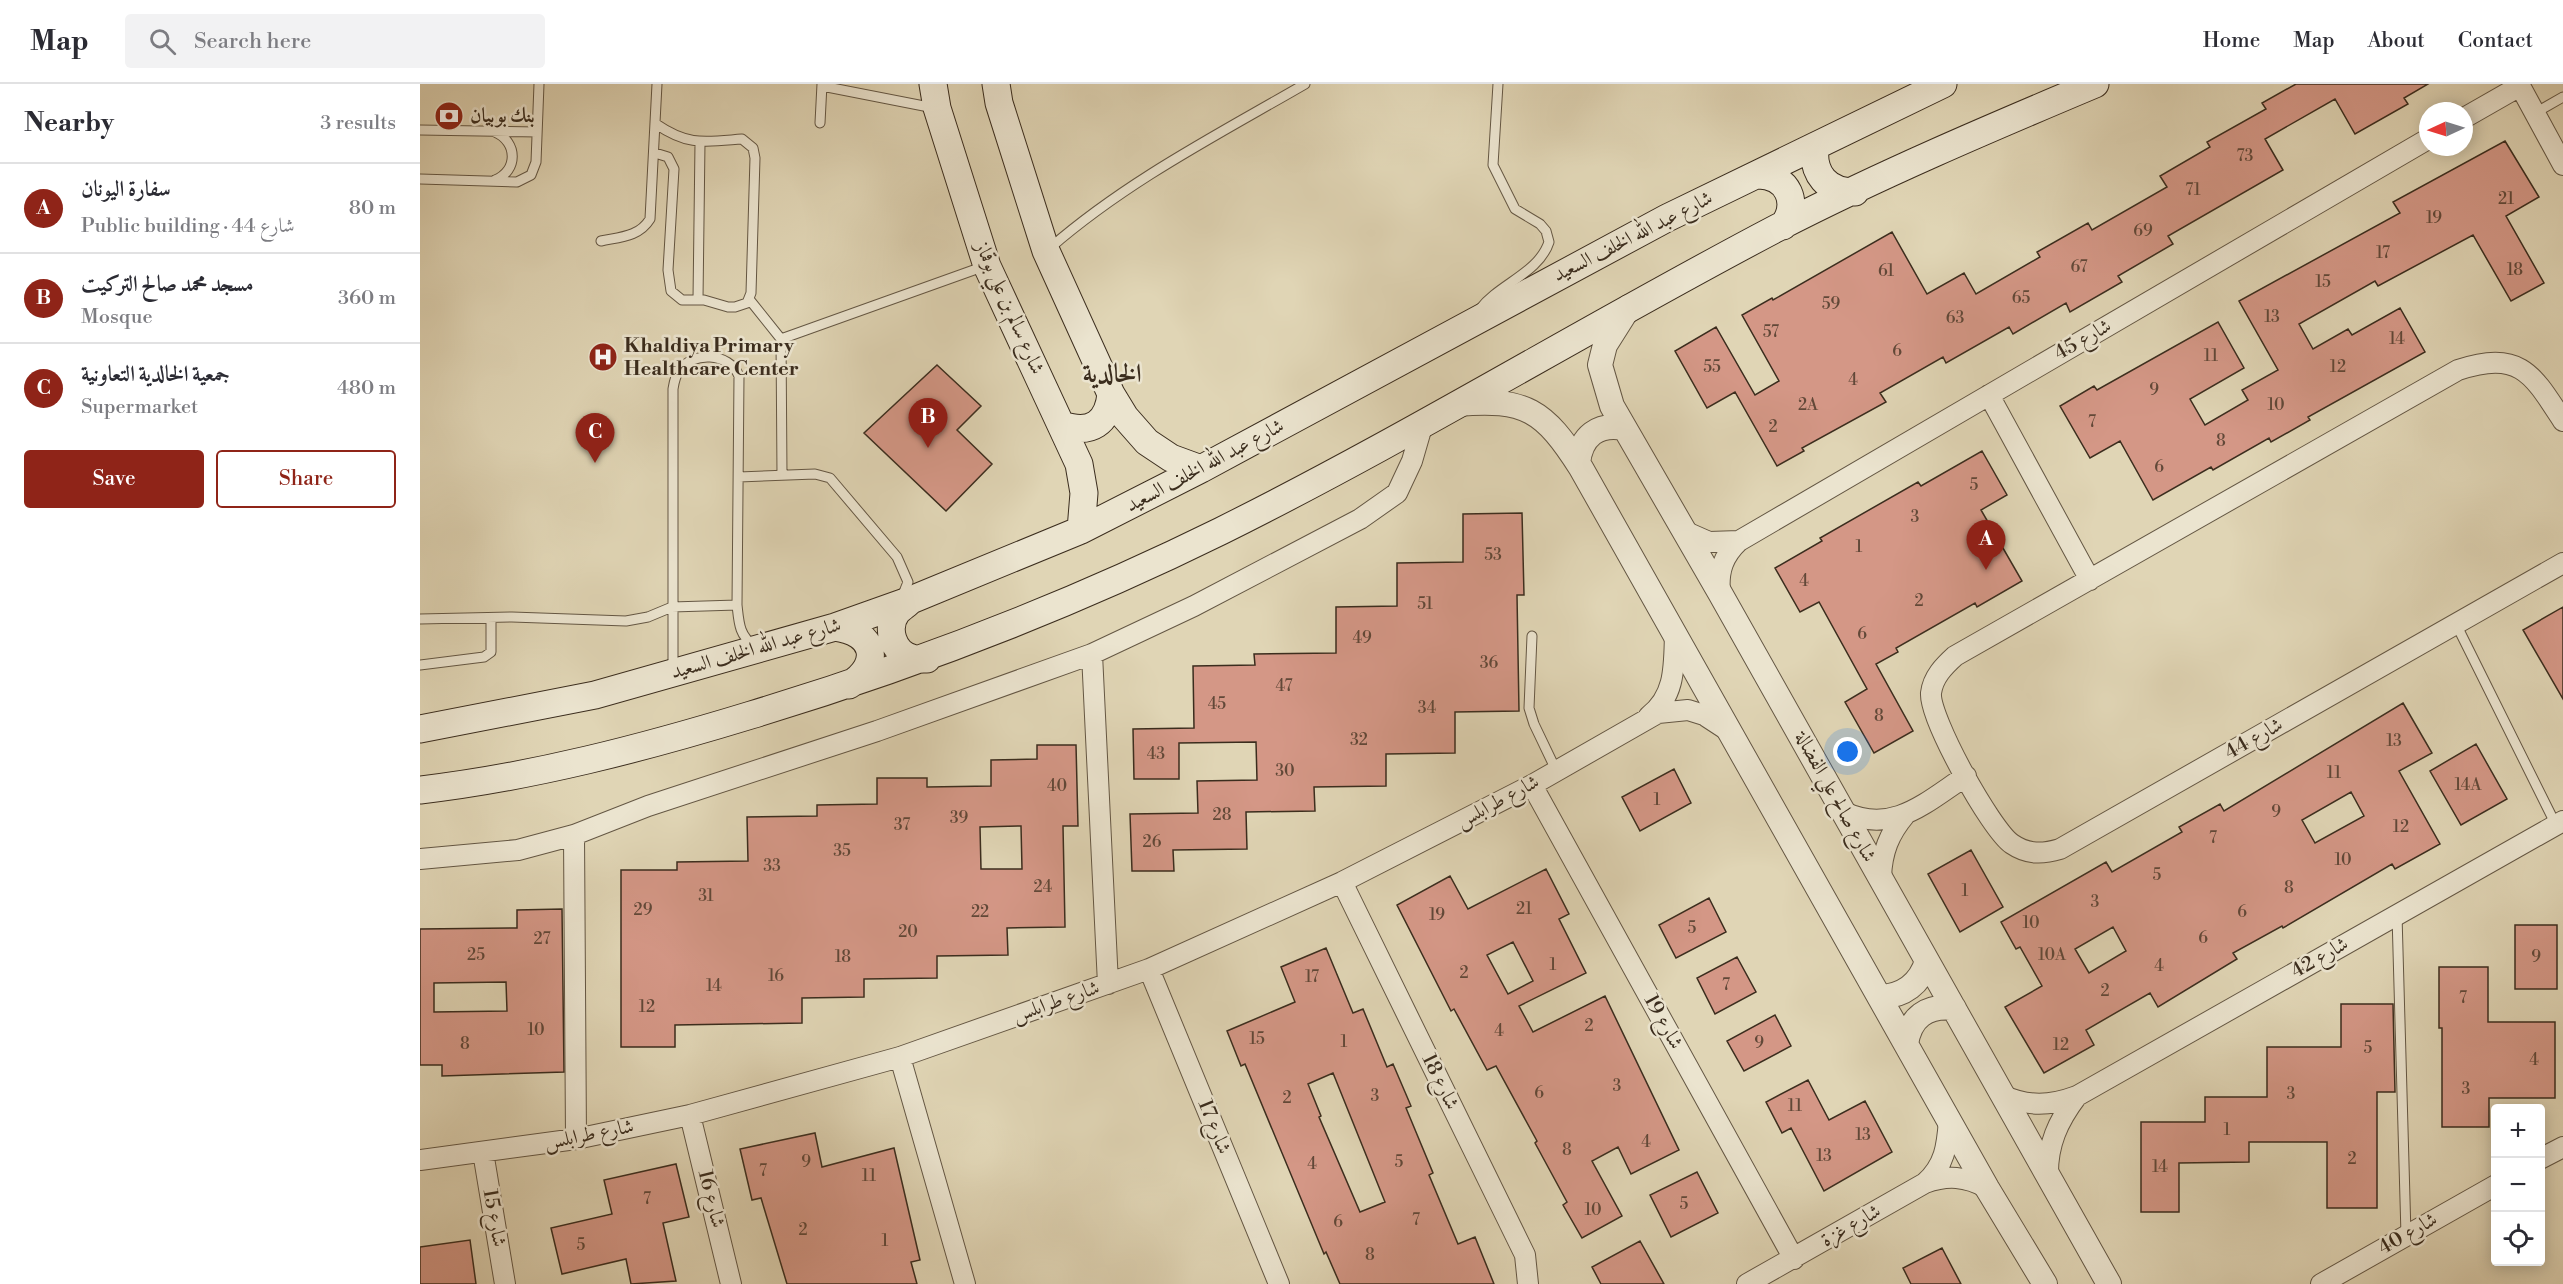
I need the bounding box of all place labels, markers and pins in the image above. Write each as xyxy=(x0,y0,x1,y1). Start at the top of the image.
bank icon: بنك بوبيان xyxy=(433,100,465,132)
place label: بنك بوبيان xyxy=(470,104,535,129)
place label: Khaldiya Primary Healthcare Center xyxy=(624,334,799,382)
hospital icon: Khaldiya Primary Healthcare Center xyxy=(587,341,619,373)
pin: B xyxy=(908,398,948,448)
pin: C xyxy=(576,414,615,463)
pin: A xyxy=(1966,520,2006,570)

